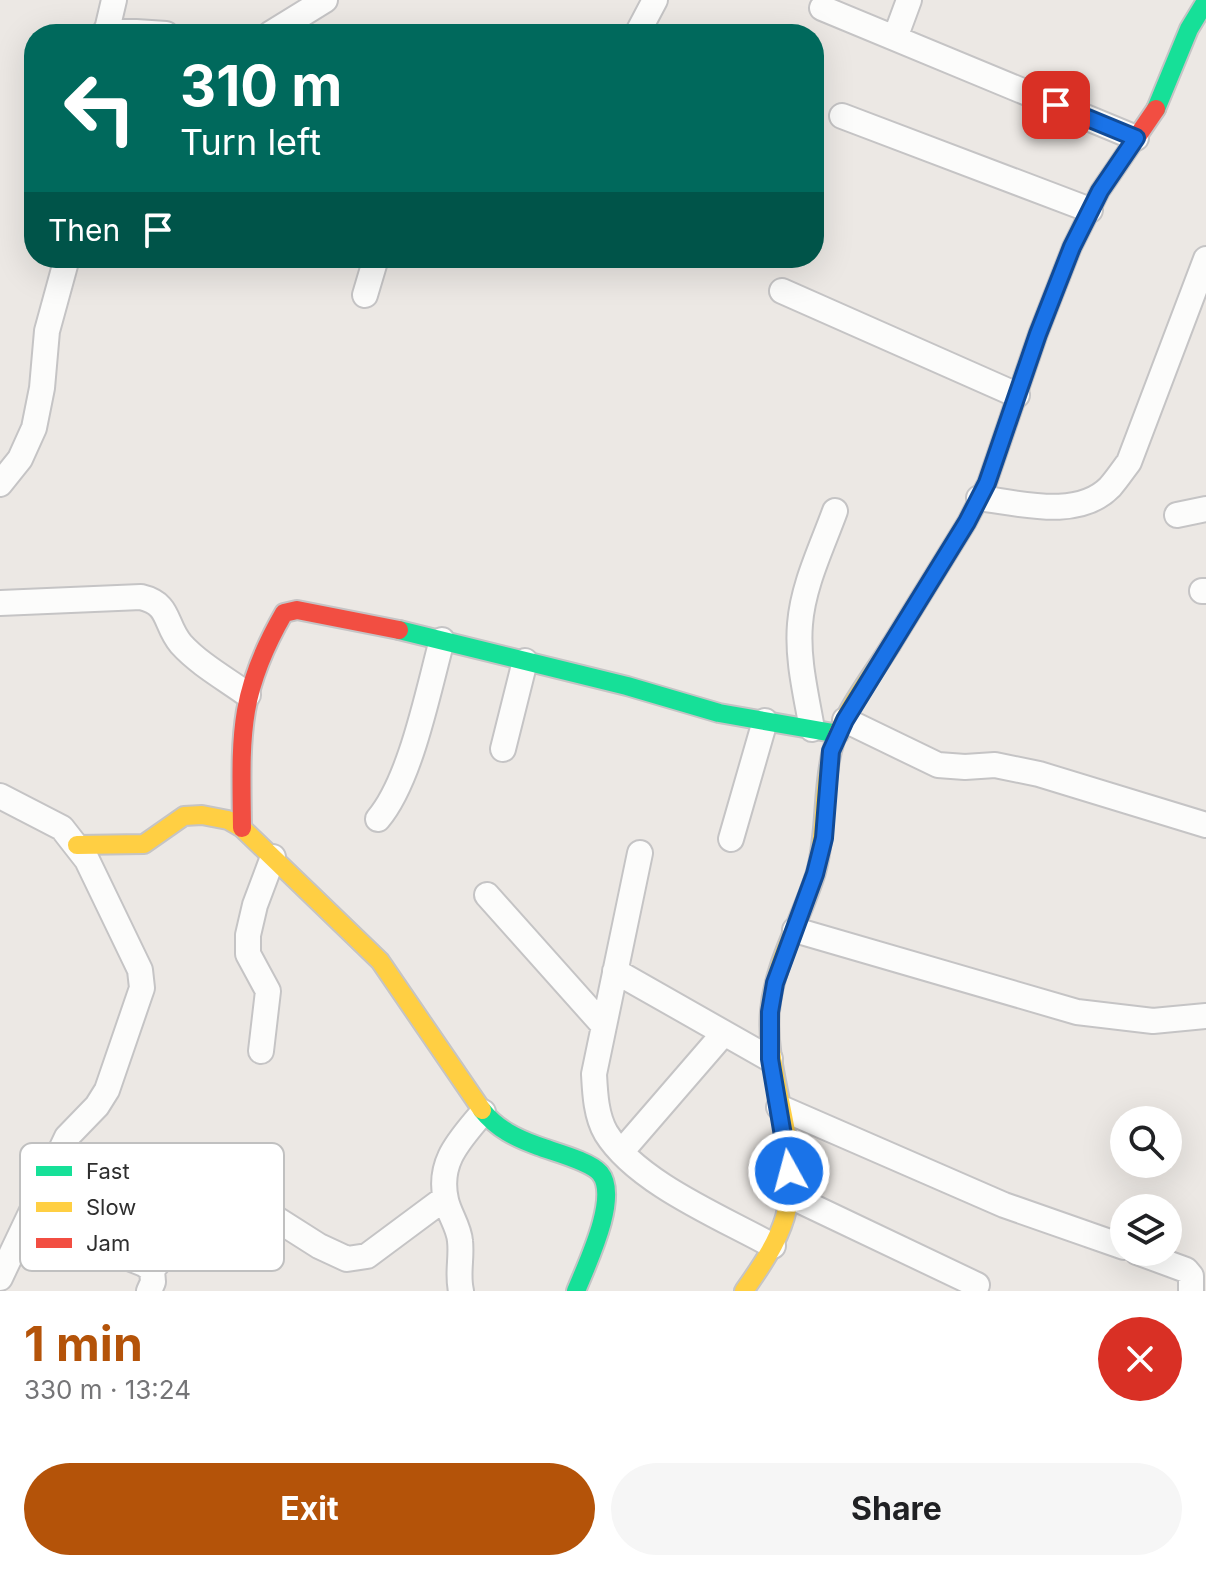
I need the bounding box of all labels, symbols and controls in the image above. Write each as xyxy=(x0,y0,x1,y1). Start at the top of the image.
text: 310 m xyxy=(180,52,342,120)
icon: left xyxy=(48,56,152,160)
pin xyxy=(1022,71,1090,139)
icon: arrive xyxy=(1034,83,1078,127)
text: Turn left xyxy=(180,120,321,164)
icon: arrive xyxy=(136,208,180,252)
text: Then xyxy=(48,212,120,248)
map controls xyxy=(1110,1106,1182,1266)
button: search xyxy=(1110,1106,1182,1178)
position arrow xyxy=(747,1129,831,1213)
legend xyxy=(20,1143,284,1271)
text: Fast xyxy=(86,1158,130,1184)
text: Slow xyxy=(86,1194,136,1220)
button: layers xyxy=(1110,1194,1182,1266)
text: Jam xyxy=(86,1230,130,1256)
text: 1 min xyxy=(24,1314,143,1373)
button: close xyxy=(1098,1317,1182,1401)
text: 330 m · 13:24 xyxy=(24,1374,191,1405)
button: Exit xyxy=(24,1463,595,1555)
button: Share xyxy=(611,1463,1182,1555)

